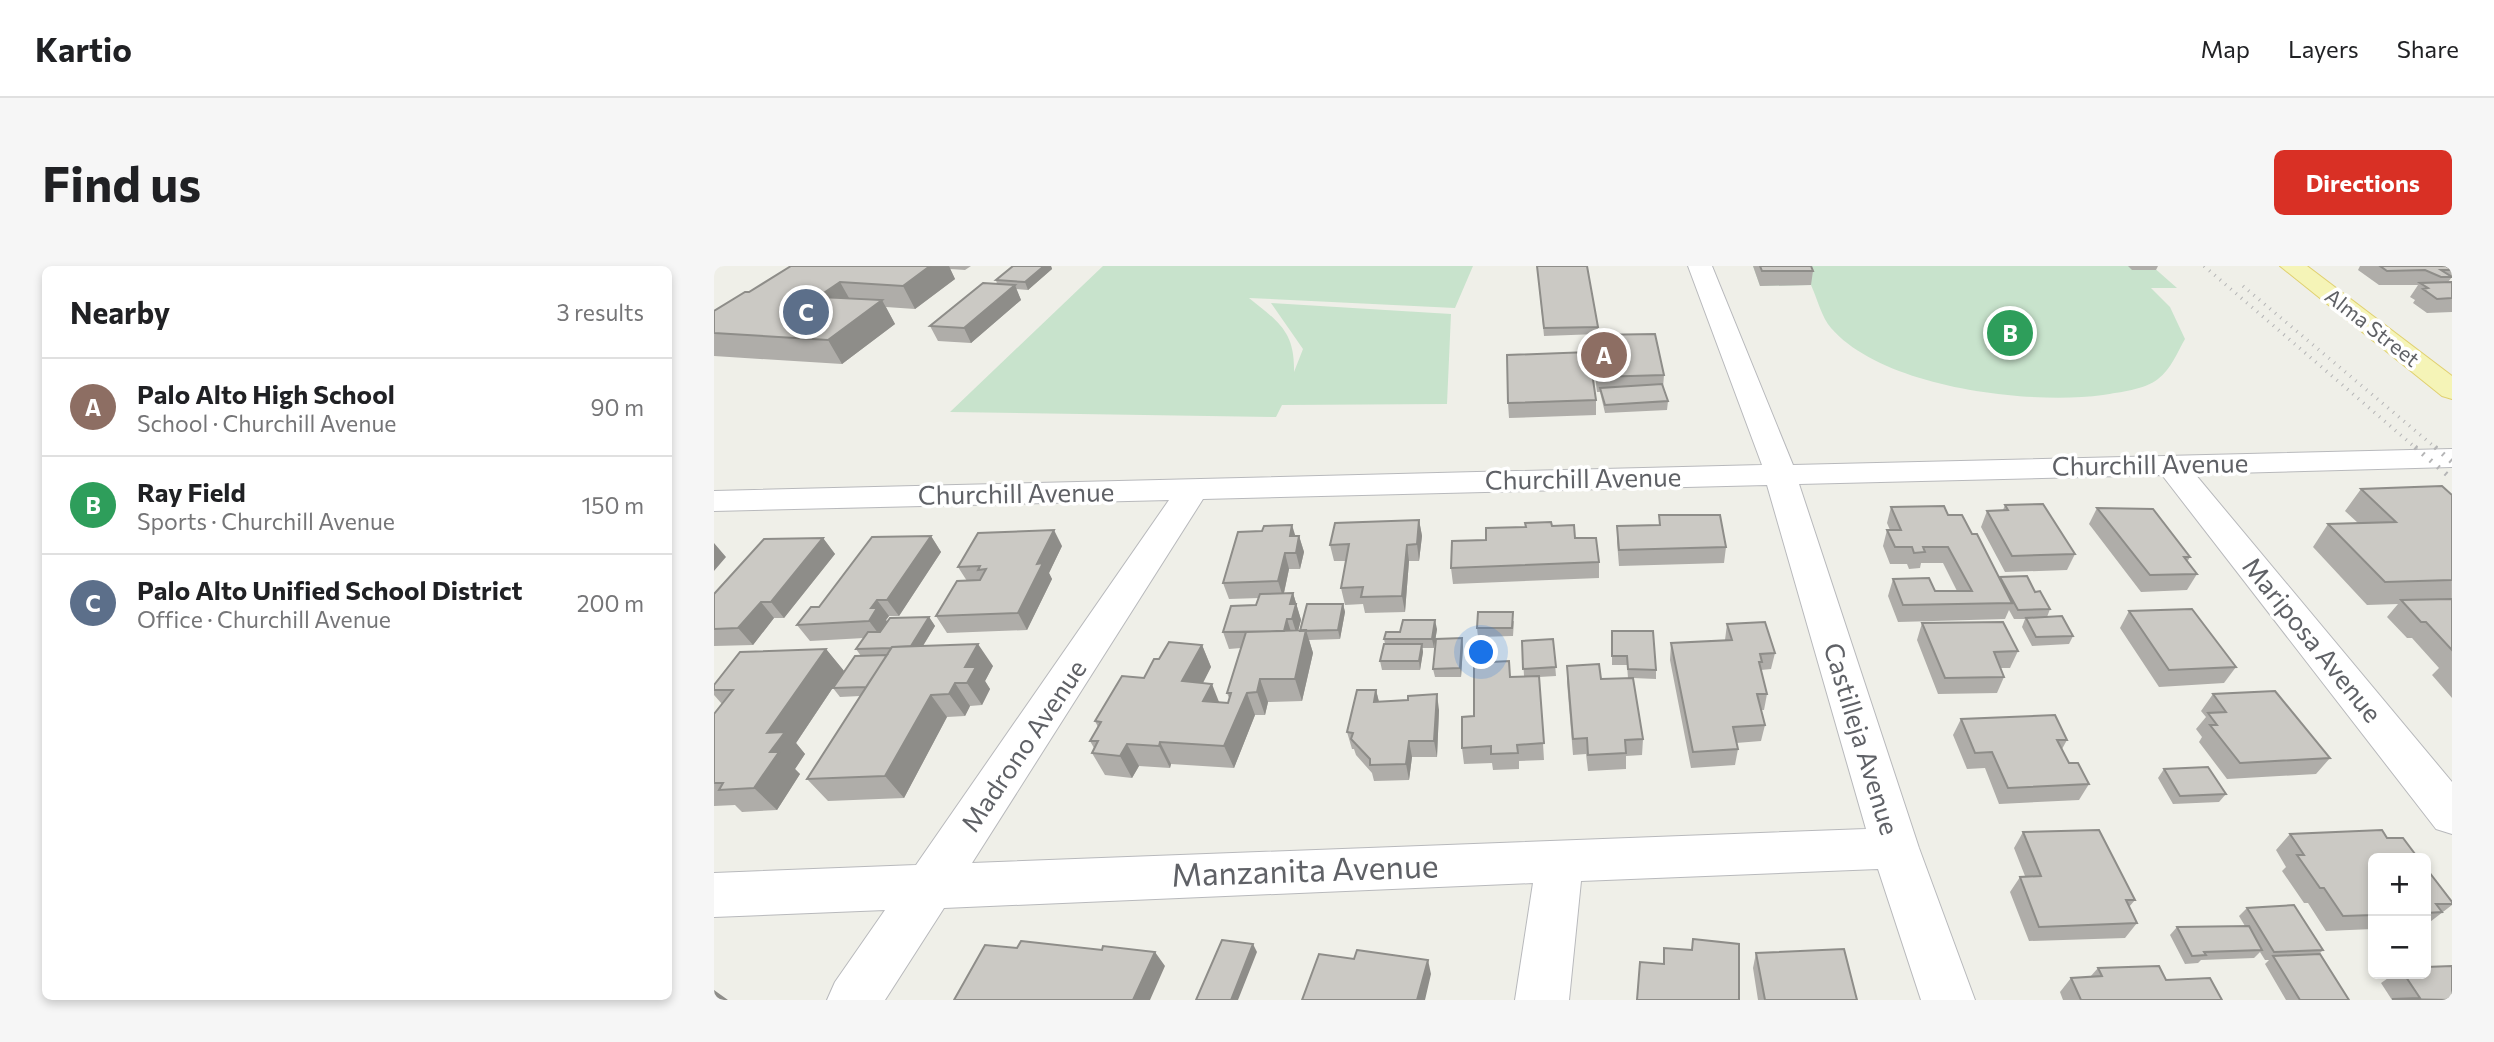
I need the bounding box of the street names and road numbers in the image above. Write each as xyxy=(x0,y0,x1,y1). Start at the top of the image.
street label: Alma Street xyxy=(2321,282,2425,371)
street label: Churchill Avenue xyxy=(2051,446,2248,481)
street label: Churchill Avenue xyxy=(1484,460,1681,495)
street label: Churchill Avenue xyxy=(917,475,1114,510)
street label: Mariposa Avenue xyxy=(2237,550,2389,728)
street label: Castilleja Avenue xyxy=(1818,639,1906,838)
street label: Madrono Avenue xyxy=(954,653,1092,837)
street label: Manzanita Avenue xyxy=(1171,844,1439,894)

